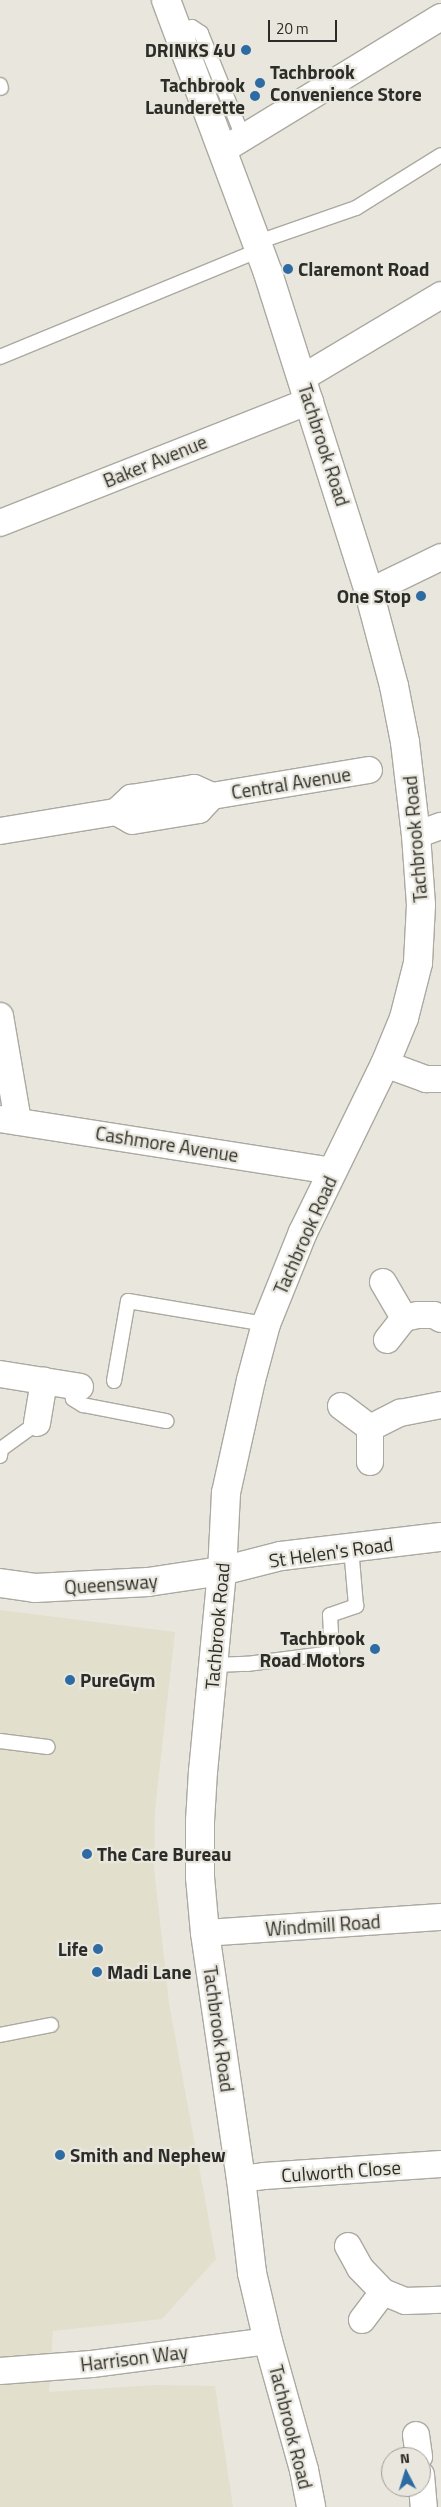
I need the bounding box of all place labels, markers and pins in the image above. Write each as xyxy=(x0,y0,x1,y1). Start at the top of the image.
place label: DRINKS 4U xyxy=(145,39,236,61)
marker: DRINKS 4U xyxy=(240,44,252,56)
place label: Tachbrook Convenience Store xyxy=(270,61,422,105)
place label: Tachbrook Launderette xyxy=(145,74,245,118)
marker: Tachbrook Convenience Store xyxy=(254,77,266,89)
marker: Tachbrook Launderette xyxy=(249,90,261,102)
place label: Claremont Road xyxy=(298,258,429,280)
marker: Claremont Road xyxy=(282,263,294,275)
place label: One Stop xyxy=(337,585,411,607)
marker: One Stop xyxy=(415,590,427,602)
place label: Tachbrook Road Motors xyxy=(260,1627,365,1671)
marker: Tachbrook Road Motors xyxy=(369,1643,381,1655)
place label: PureGym xyxy=(80,1669,155,1691)
marker: PureGym xyxy=(64,1674,76,1686)
place label: The Care Bureau xyxy=(97,1843,231,1865)
marker: The Care Bureau xyxy=(81,1848,93,1860)
place label: Life xyxy=(58,1938,88,1960)
marker: Life xyxy=(92,1943,104,1955)
place label: Madi Lane xyxy=(107,1961,191,1983)
marker: Madi Lane xyxy=(91,1966,103,1978)
place label: Smith and Nephew xyxy=(70,2144,226,2166)
marker: Smith and Nephew xyxy=(54,2149,66,2161)

